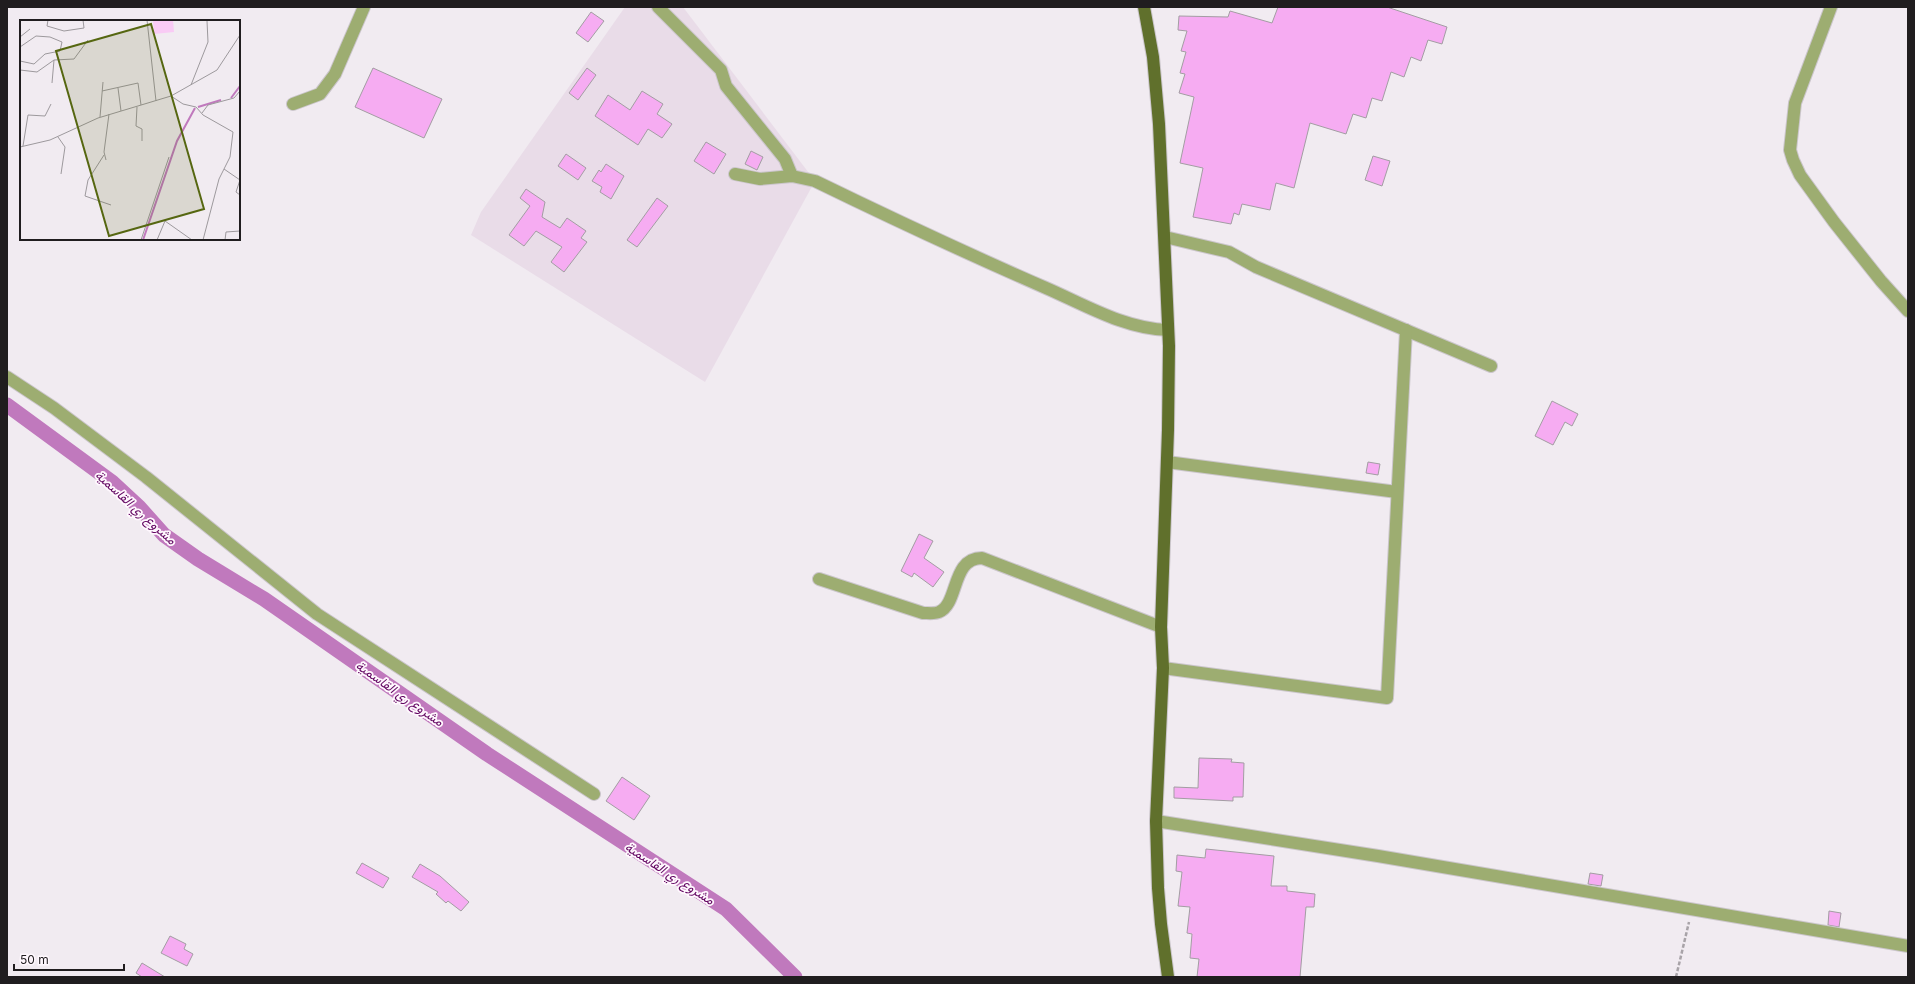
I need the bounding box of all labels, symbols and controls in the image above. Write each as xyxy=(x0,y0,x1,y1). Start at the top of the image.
inset map xyxy=(20,20,240,240)
water label: مشروع ري القاسمية xyxy=(90,466,180,550)
water label: مشروع ري القاسمية xyxy=(351,657,447,732)
water label: مشروع ري القاسمية xyxy=(621,838,718,910)
scale bar xyxy=(14,946,124,972)
text: 50 m xyxy=(20,952,49,967)

